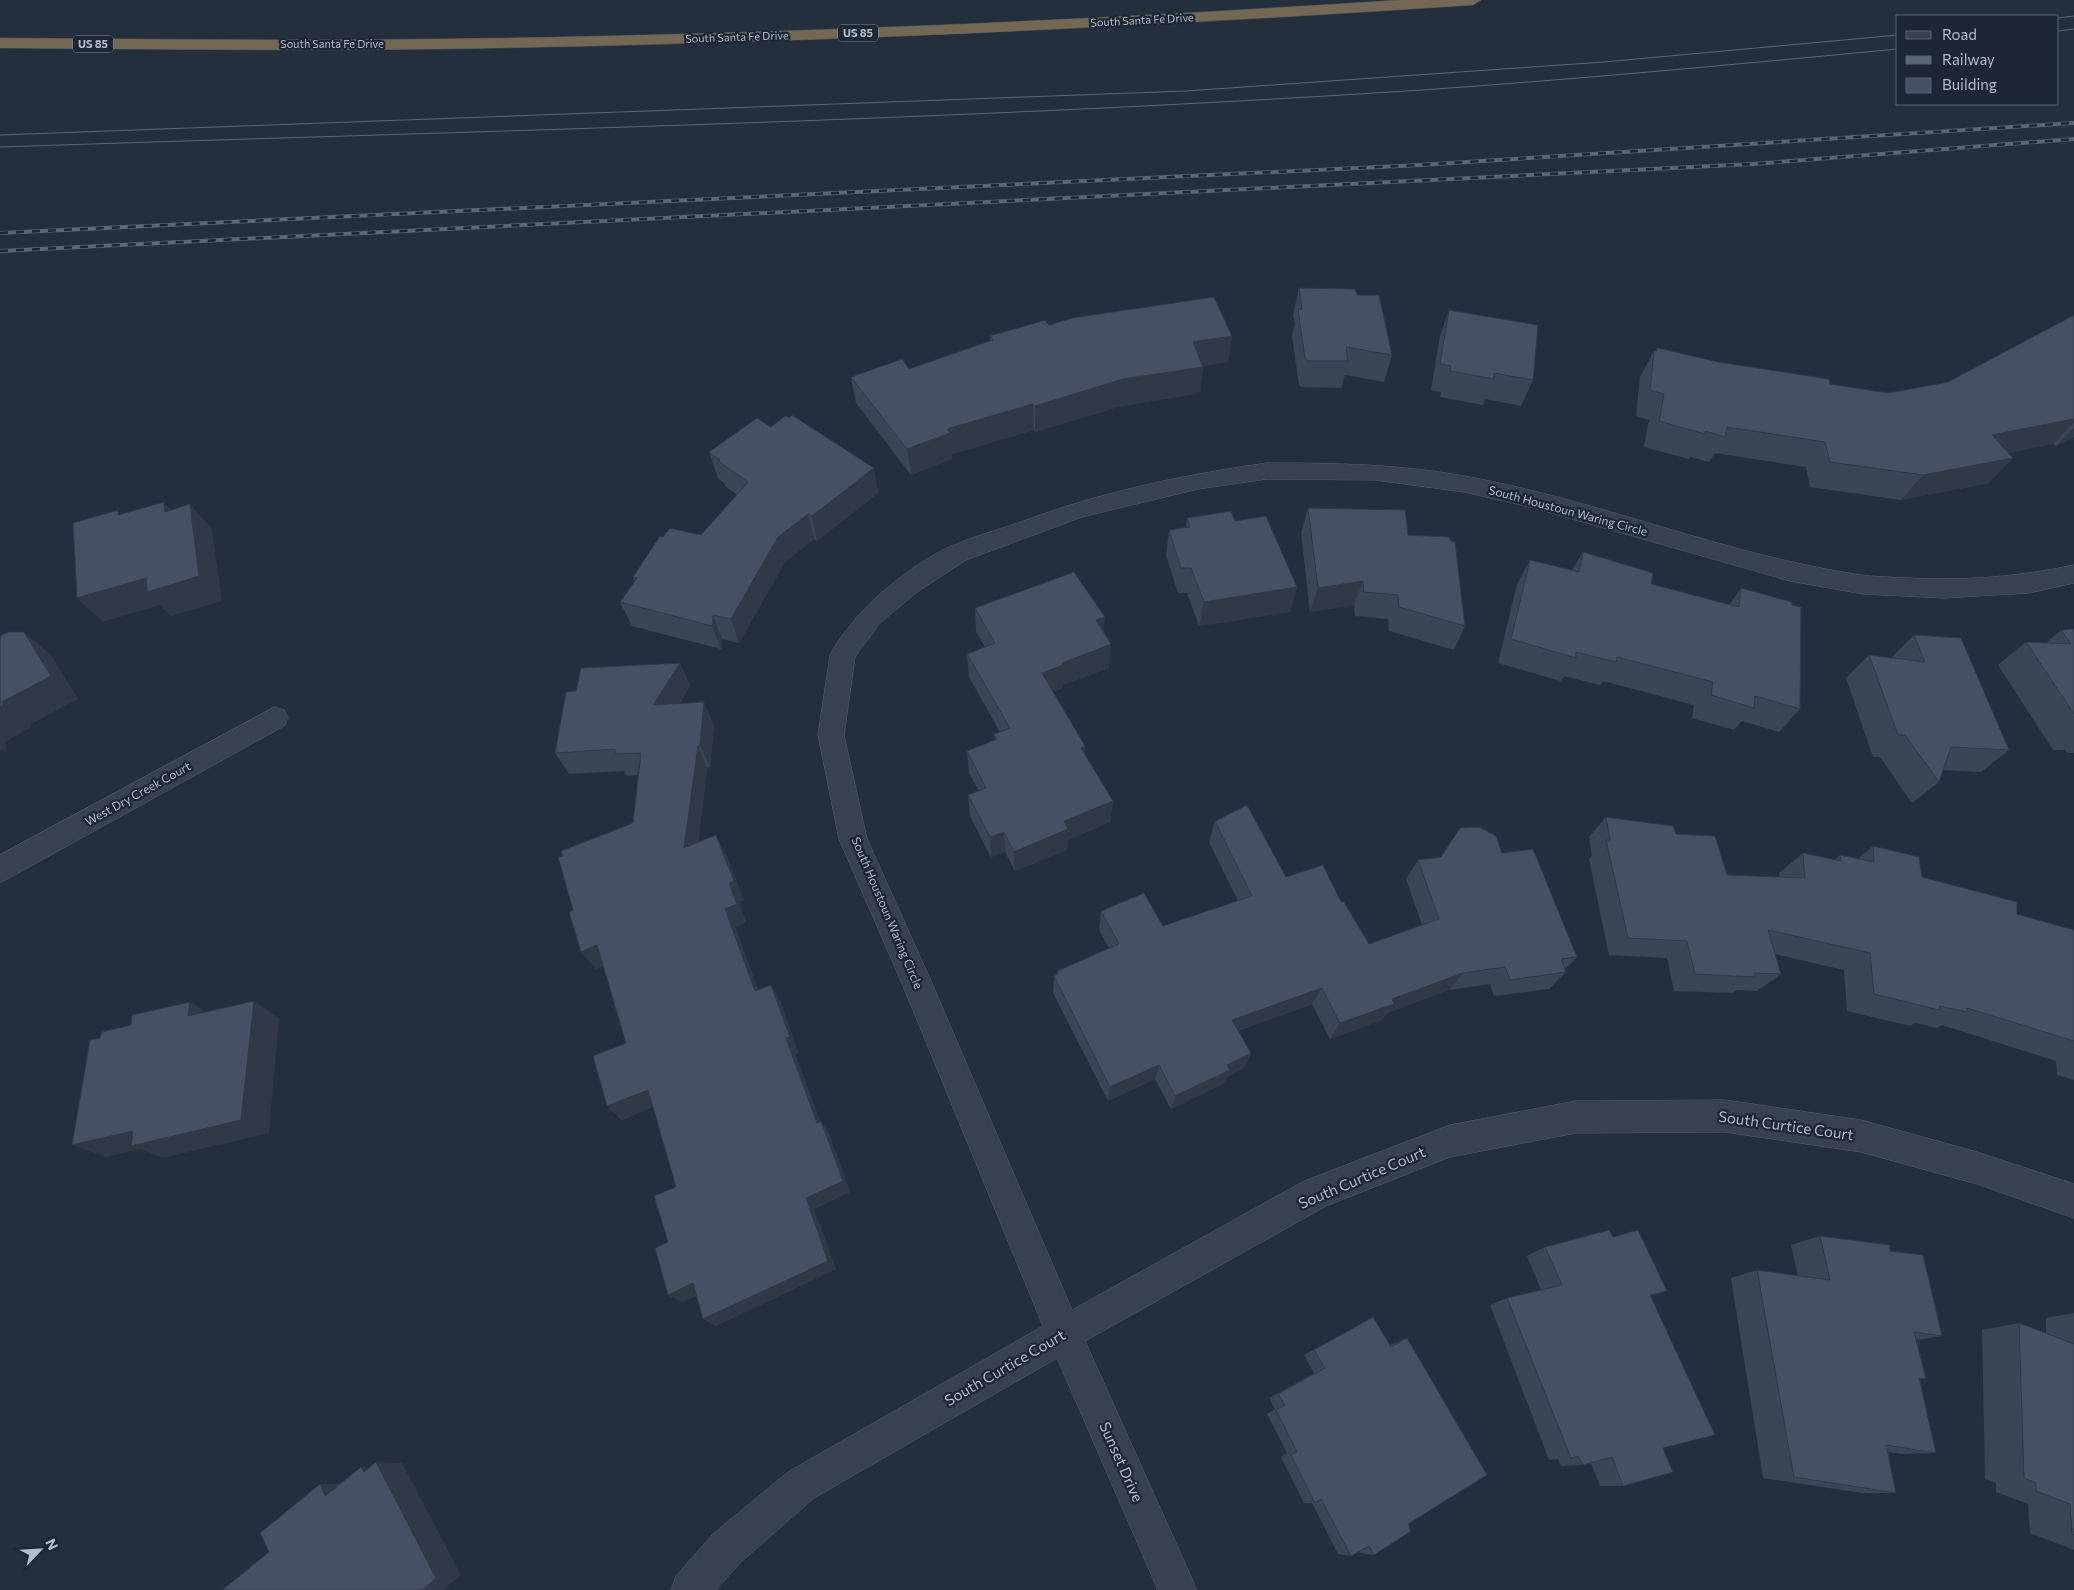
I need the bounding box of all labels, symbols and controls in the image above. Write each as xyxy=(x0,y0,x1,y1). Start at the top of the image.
street label: South Santa Fe Drive xyxy=(1090,10,1194,29)
legend xyxy=(1896,15,2059,105)
road number: US 85 xyxy=(838,24,878,42)
text: Road xyxy=(1942,25,1977,43)
street label: South Santa Fe Drive xyxy=(685,28,789,45)
road number: US 85 xyxy=(73,36,113,52)
street label: South Santa Fe Drive xyxy=(280,37,384,50)
text: Railway xyxy=(1942,50,1995,68)
text: Building xyxy=(1942,75,1997,93)
street label: South Houstoun Waring Circle xyxy=(1487,482,1649,538)
street label: West Dry Creek Court xyxy=(82,758,193,828)
street label: South Houstoun Waring Circle xyxy=(849,834,926,991)
street label: South Curtice Court xyxy=(1717,1107,1855,1143)
street label: South Curtice Court xyxy=(1295,1142,1428,1212)
street label: South Curtice Court xyxy=(941,1325,1068,1409)
street label: Sunset Drive xyxy=(1096,1419,1148,1504)
north arrow xyxy=(15,1525,65,1575)
text: N xyxy=(42,1536,62,1553)

